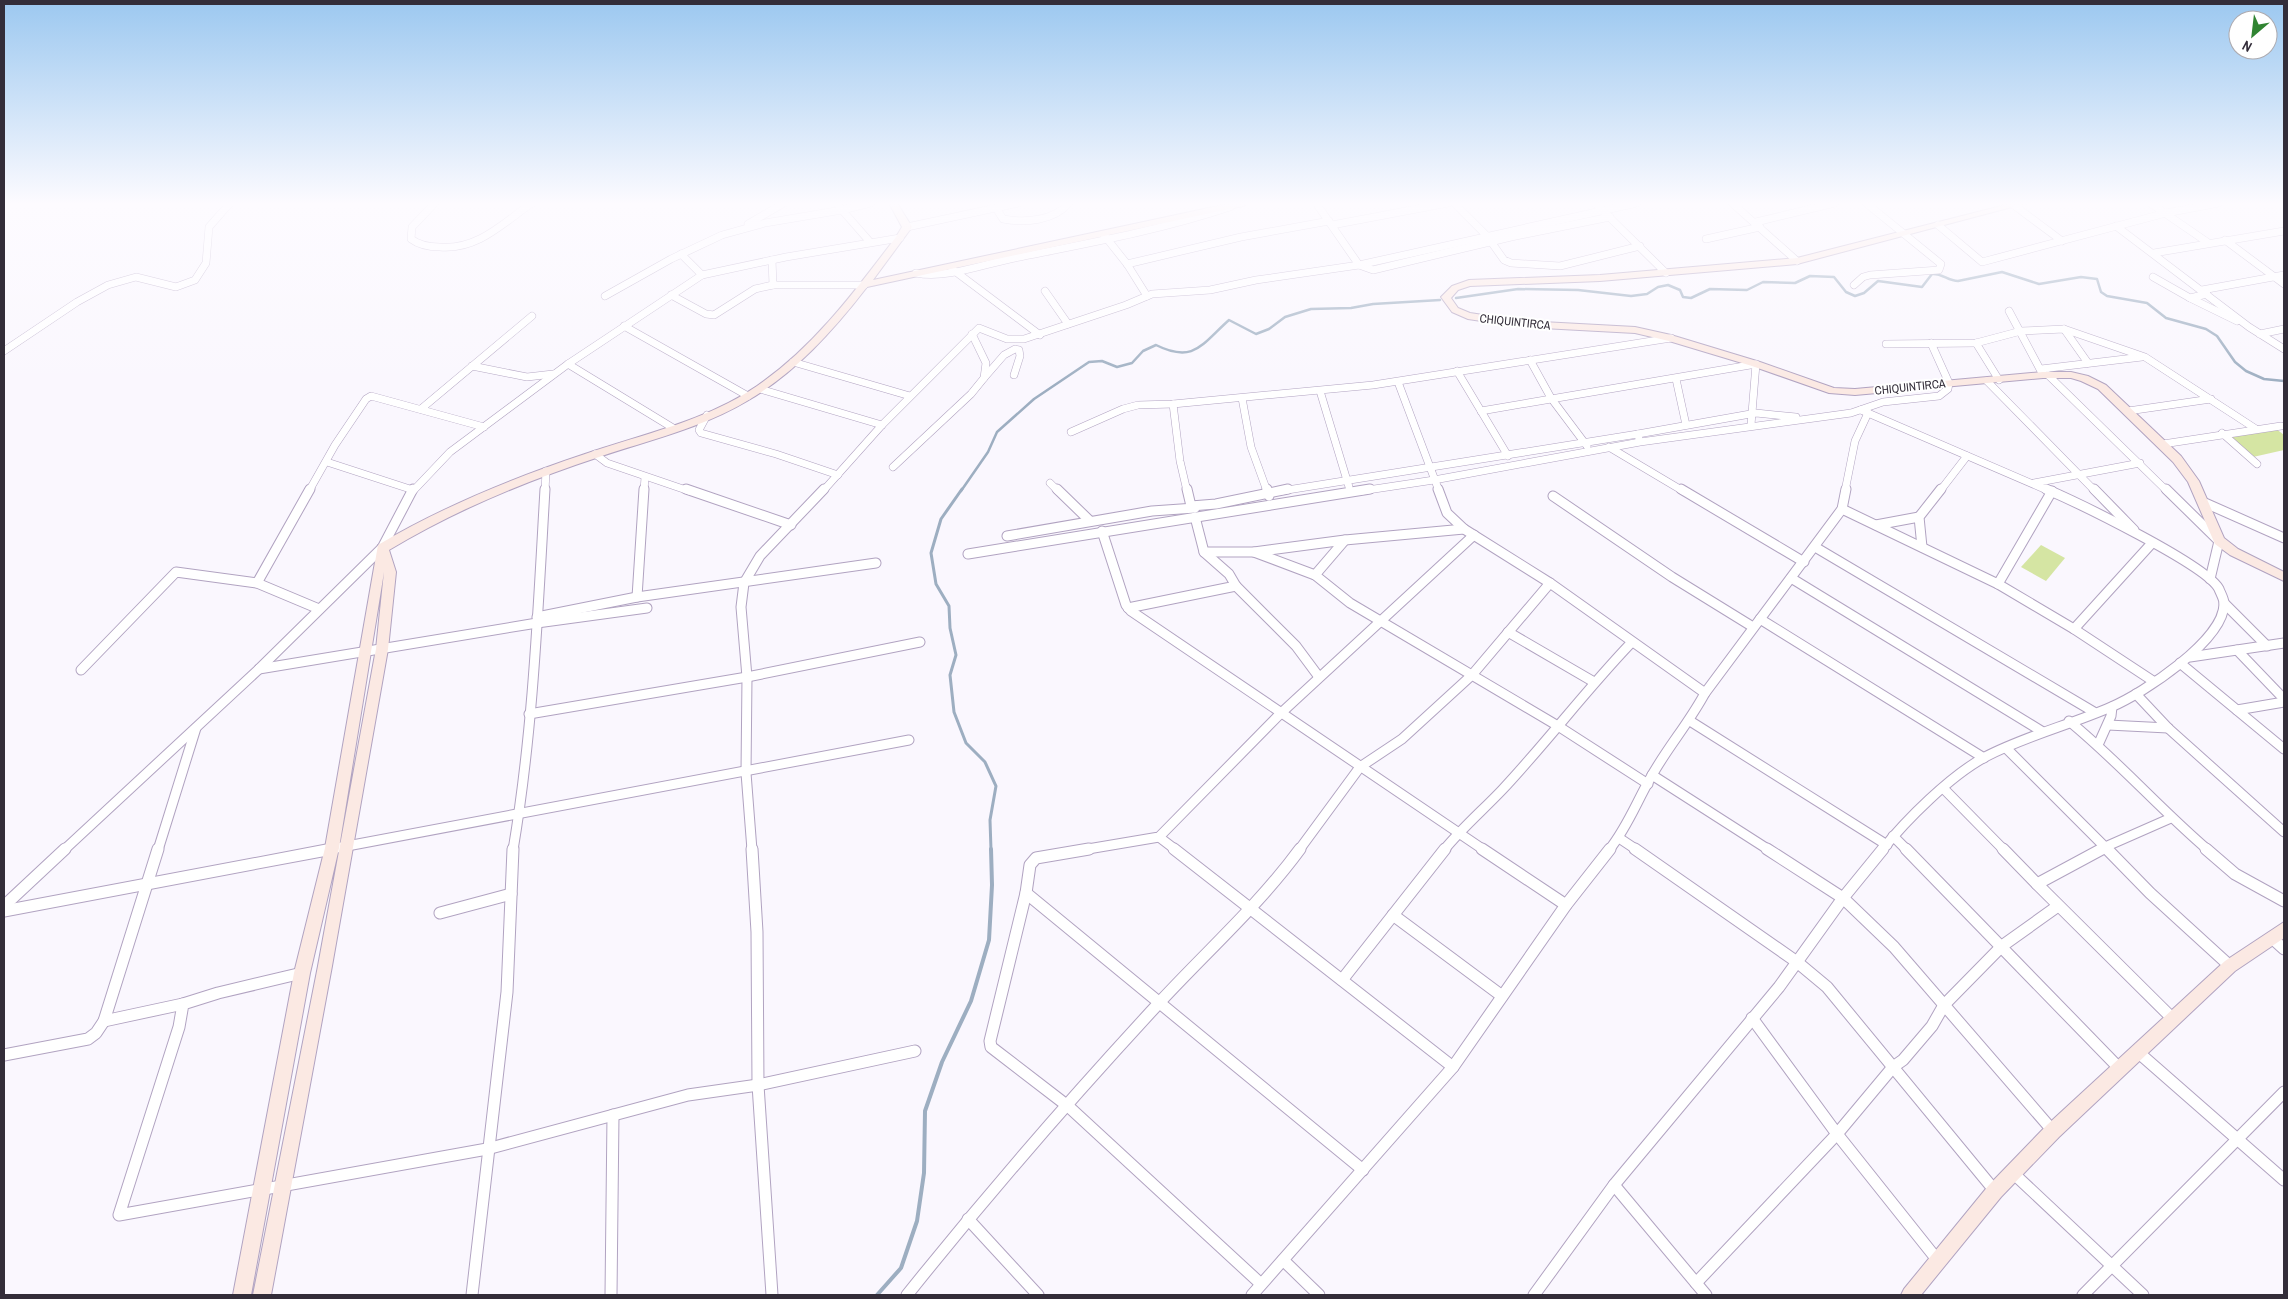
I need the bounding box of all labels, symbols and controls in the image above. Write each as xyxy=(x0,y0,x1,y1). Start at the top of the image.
north arrow xyxy=(2228,10,2278,60)
text: N xyxy=(2239,37,2255,56)
street label: CHIQUINTIRCA xyxy=(1479,310,1552,334)
street label: CHIQUINTIRCA xyxy=(1874,375,1947,399)

